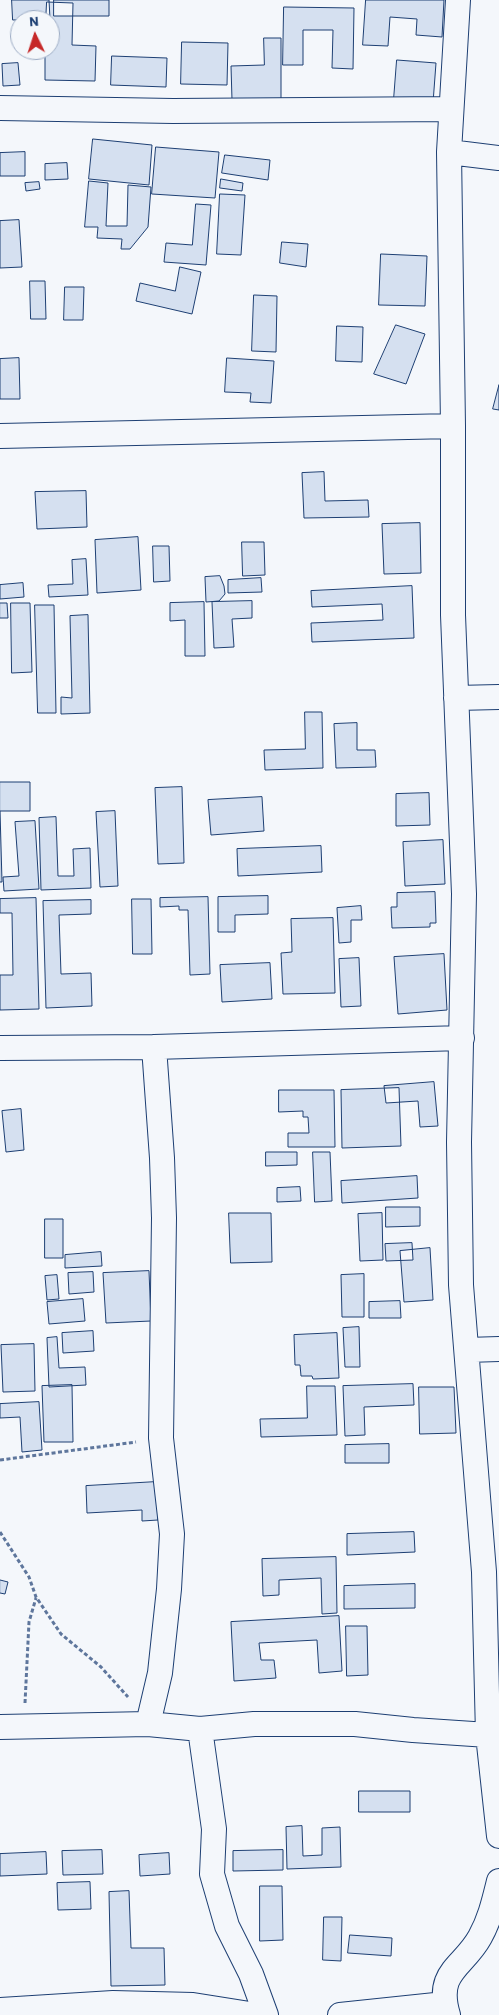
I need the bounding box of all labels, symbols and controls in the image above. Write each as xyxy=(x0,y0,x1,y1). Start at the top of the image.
north arrow xyxy=(10,10,60,60)
text: N xyxy=(29,12,39,29)

